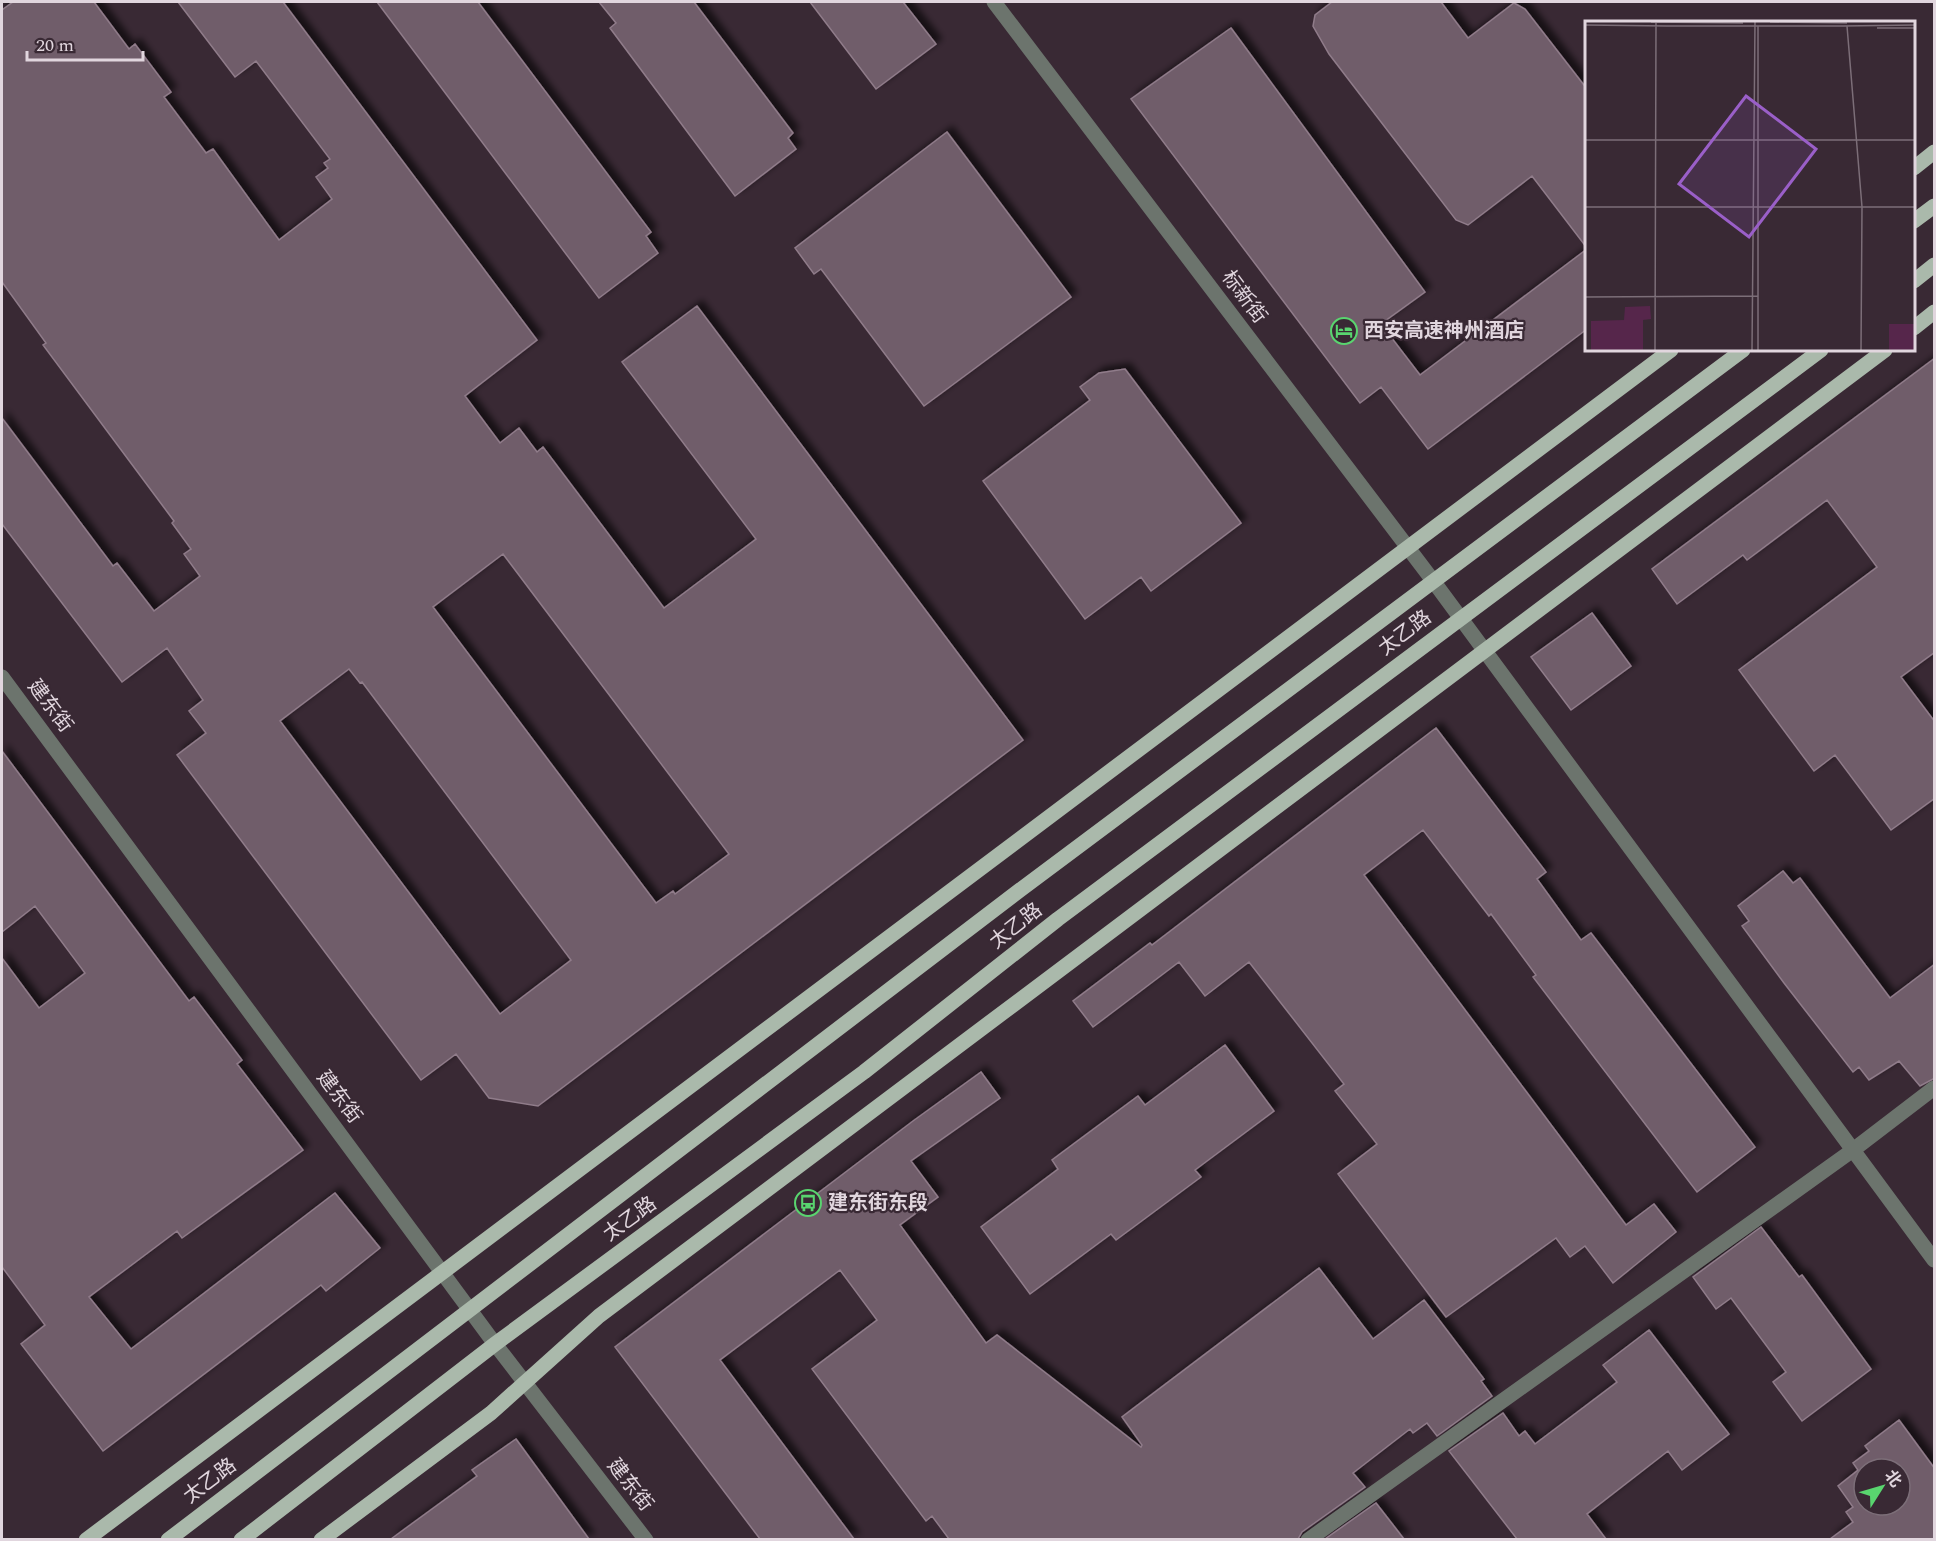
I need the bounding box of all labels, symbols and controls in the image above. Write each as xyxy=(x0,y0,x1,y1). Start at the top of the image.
inset map xyxy=(1585,21,1915,351)
scale bar xyxy=(27,24,142,62)
text: 20 m xyxy=(36,32,74,59)
street label: 标新街 xyxy=(1214,264,1274,330)
hotel icon: 西安高速神州酒店 xyxy=(1329,316,1359,346)
place label: 西安高速神州酒店 xyxy=(1364,316,1524,346)
street label: 太乙路 xyxy=(1372,603,1438,663)
street label: 建东街 xyxy=(20,673,80,739)
street label: 太乙路 xyxy=(983,896,1049,956)
street label: 建东街 xyxy=(309,1064,369,1130)
bus stop icon: 建东街东段 xyxy=(793,1188,823,1218)
place label: 建东街东段 xyxy=(828,1188,928,1218)
street label: 太乙路 xyxy=(597,1189,663,1249)
street label: 太乙路 xyxy=(177,1451,243,1511)
street label: 建东街 xyxy=(600,1452,660,1518)
north arrow xyxy=(1852,1457,1912,1517)
text: 北 xyxy=(1879,1465,1908,1492)

